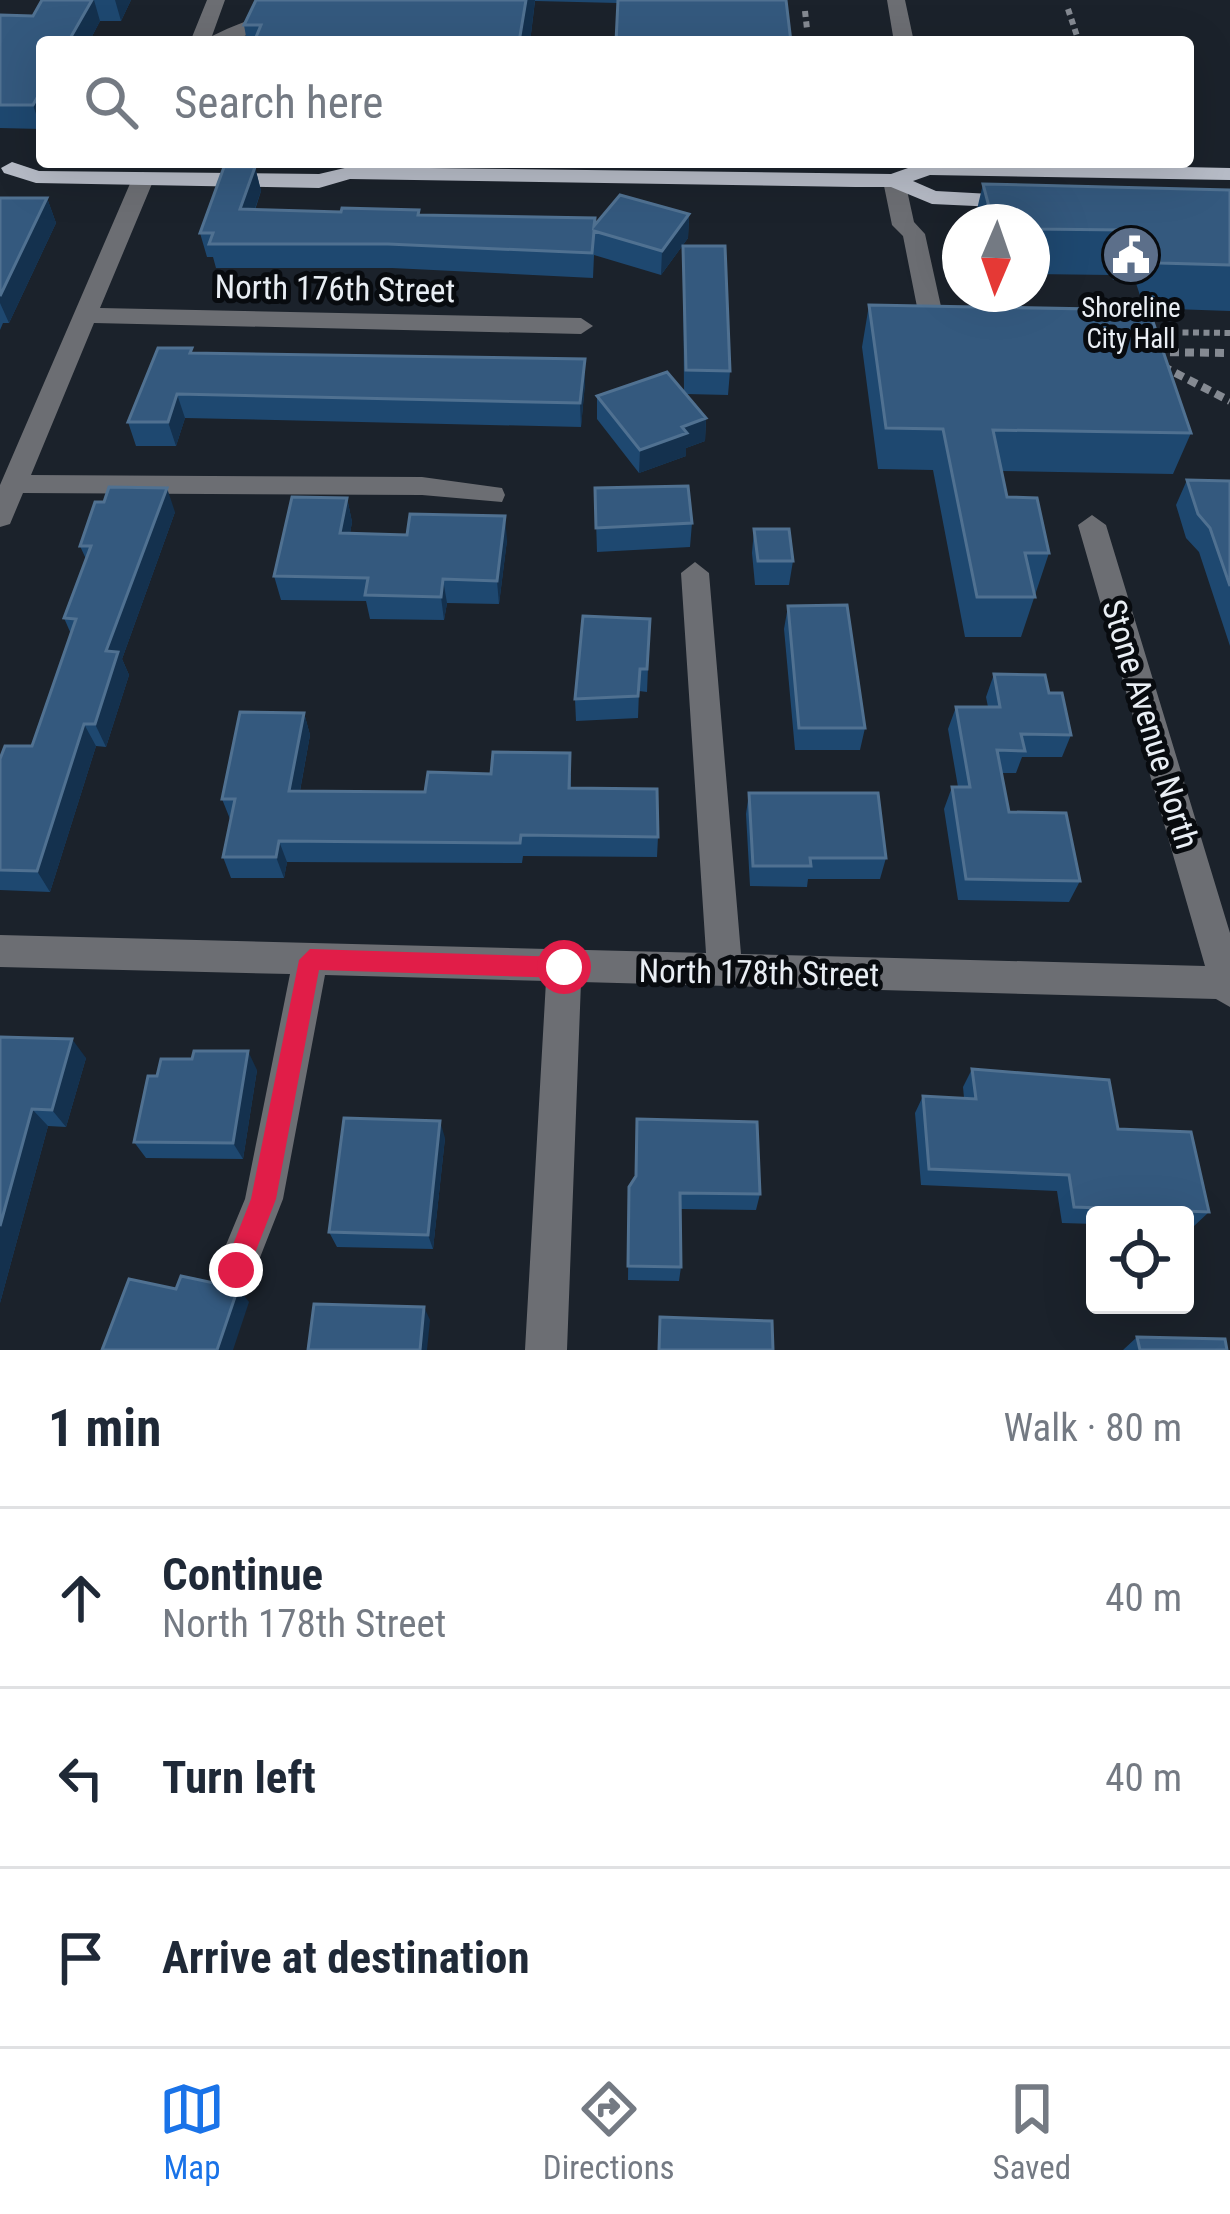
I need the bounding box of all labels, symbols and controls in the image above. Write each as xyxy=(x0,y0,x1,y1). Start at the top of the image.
search box xyxy=(36,36,1194,168)
icon: search xyxy=(78,69,144,135)
text: Search here xyxy=(174,76,383,129)
north arrow xyxy=(942,204,1050,312)
public building icon: Shoreline City Hall xyxy=(1100,224,1162,286)
street label: North 176th Street xyxy=(214,267,456,310)
place label: Shoreline City Hall xyxy=(1081,292,1181,355)
street label: Stone Avenue North xyxy=(1094,595,1207,853)
route start xyxy=(537,940,591,994)
street label: North 178th Street xyxy=(638,951,880,994)
map controls xyxy=(1086,1206,1194,1314)
button: locate xyxy=(1086,1206,1194,1314)
route end xyxy=(209,1243,263,1297)
text: 1 min xyxy=(48,1399,161,1458)
text: Walk · 80 m xyxy=(1003,1405,1182,1451)
text: Continue xyxy=(162,1548,323,1601)
icon: ahead xyxy=(48,1565,114,1631)
text: 40 m xyxy=(1105,1575,1182,1621)
text: North 178th Street xyxy=(162,1601,446,1647)
icon: left xyxy=(48,1745,114,1811)
text: Turn left xyxy=(162,1751,316,1804)
text: 40 m xyxy=(1105,1755,1182,1801)
icon: arrive xyxy=(48,1925,114,1991)
text: Arrive at destination xyxy=(162,1931,530,1984)
tab: Map xyxy=(159,2076,225,2187)
tab: Directions xyxy=(543,2076,675,2187)
tab: Saved xyxy=(993,2076,1071,2187)

